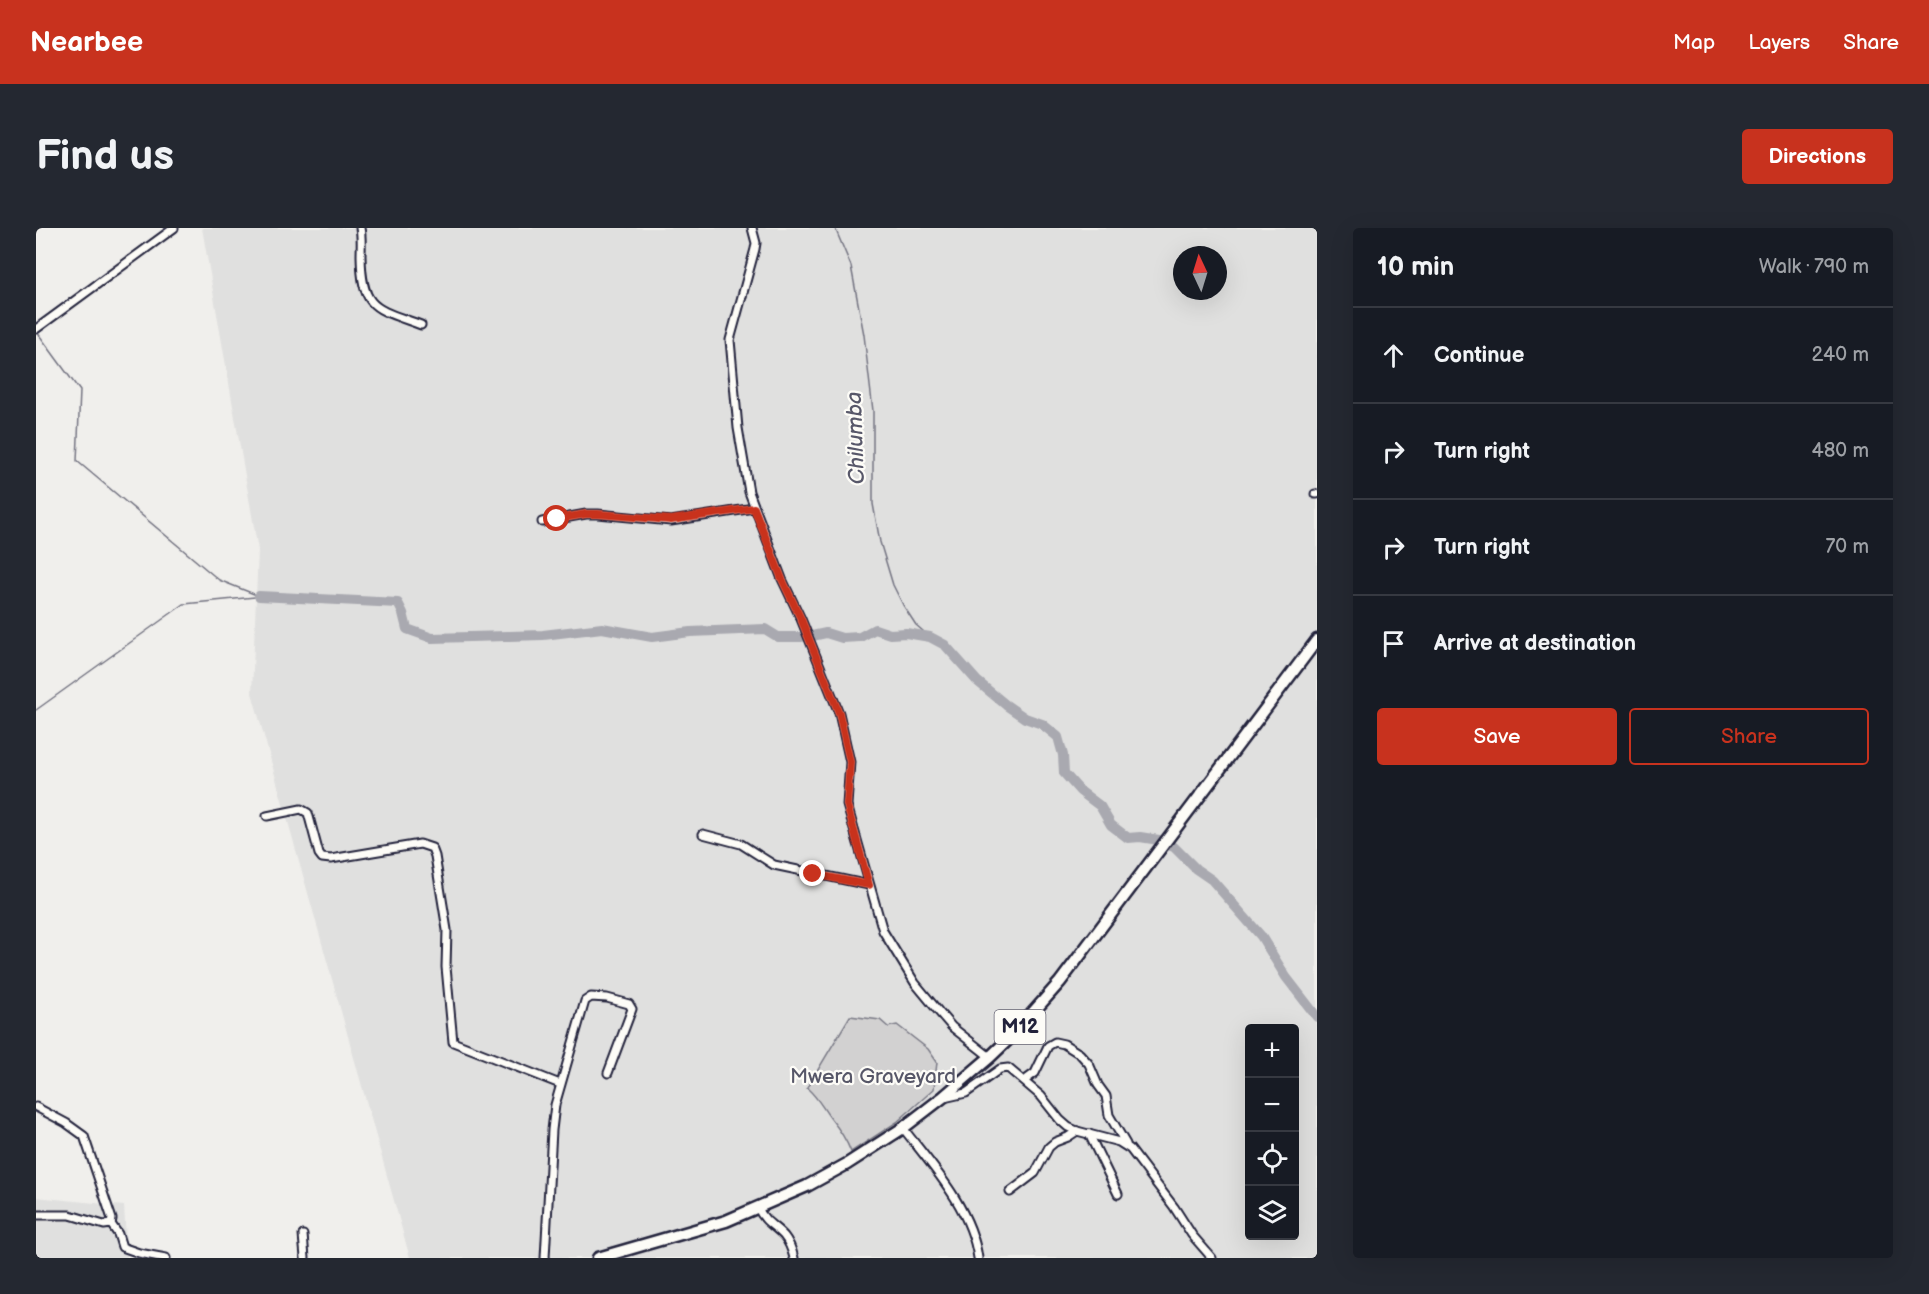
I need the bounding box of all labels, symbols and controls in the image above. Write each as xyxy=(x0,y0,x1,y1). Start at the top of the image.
text: Nearbee xyxy=(30,26,143,59)
text: Map xyxy=(1673,30,1715,55)
text: Layers xyxy=(1748,30,1810,55)
text: Share xyxy=(1843,30,1899,55)
button: Directions xyxy=(1742,129,1893,184)
text: Find us xyxy=(36,131,174,182)
north arrow xyxy=(1173,246,1227,300)
text: 10 min xyxy=(1377,252,1454,283)
text: Walk · 790 m xyxy=(1759,255,1869,279)
icon: ahead xyxy=(1377,339,1410,372)
text: Continue xyxy=(1434,342,1524,369)
text: 240 m xyxy=(1812,343,1869,367)
water label: Chilumba xyxy=(841,391,871,485)
icon: right xyxy=(1377,435,1410,468)
text: Turn right xyxy=(1434,438,1530,465)
text: 480 m xyxy=(1811,439,1869,463)
route start xyxy=(543,505,569,531)
icon: right xyxy=(1377,531,1410,564)
text: Turn right xyxy=(1434,534,1530,561)
text: 70 m xyxy=(1825,535,1869,559)
icon: arrive xyxy=(1377,627,1410,660)
text: Arrive at destination xyxy=(1434,630,1636,657)
button: Save xyxy=(1377,708,1617,765)
button: Share xyxy=(1629,708,1869,765)
route end xyxy=(799,860,825,886)
road number: M12 xyxy=(994,1010,1046,1044)
map controls xyxy=(1245,1024,1299,1240)
button: + xyxy=(1245,1024,1299,1078)
park label: Mwera Graveyard xyxy=(790,1064,956,1089)
button: − xyxy=(1245,1078,1299,1132)
button: locate xyxy=(1245,1132,1299,1186)
button: layers xyxy=(1245,1186,1299,1240)

